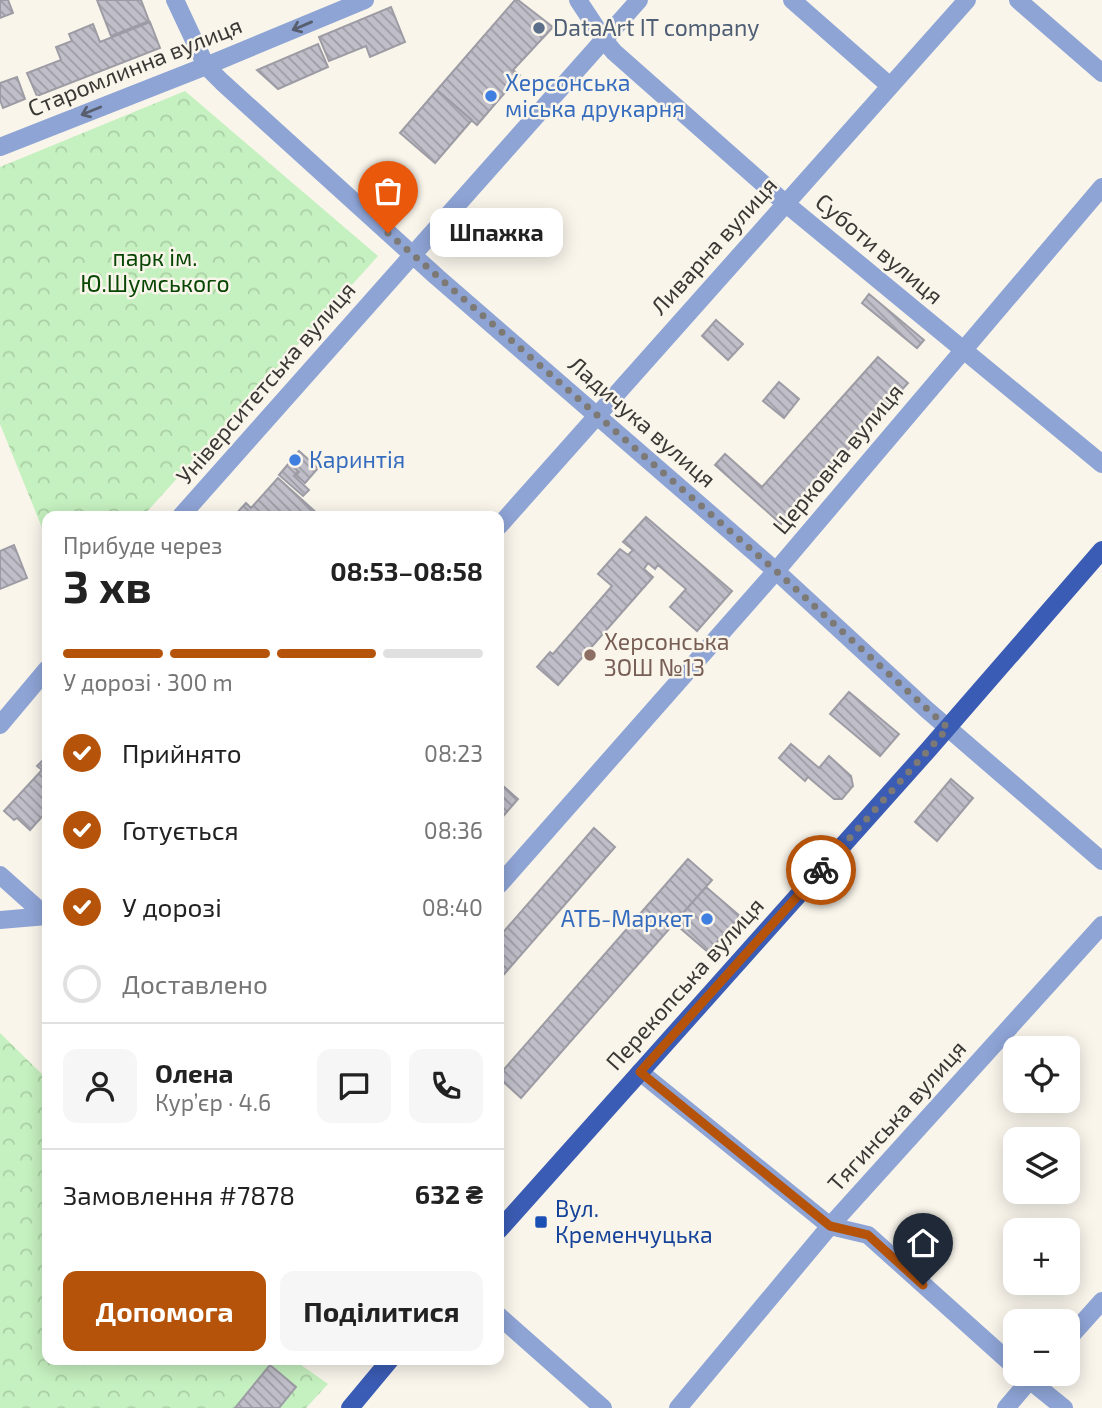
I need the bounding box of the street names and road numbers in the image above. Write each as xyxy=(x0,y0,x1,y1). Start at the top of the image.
street label: Старомлинна вулиця xyxy=(23,10,246,123)
street label: Ливарна вулиця xyxy=(644,171,783,320)
street label: Суботи вулиця xyxy=(810,187,949,310)
street label: Університетська вулиця xyxy=(170,275,361,490)
street label: Ладичука вулиця xyxy=(563,350,722,494)
street label: Церковна вулиця xyxy=(766,377,909,540)
street label: Перекопська вулиця xyxy=(600,891,770,1076)
street label: Тягинська вулиця xyxy=(821,1034,972,1197)

